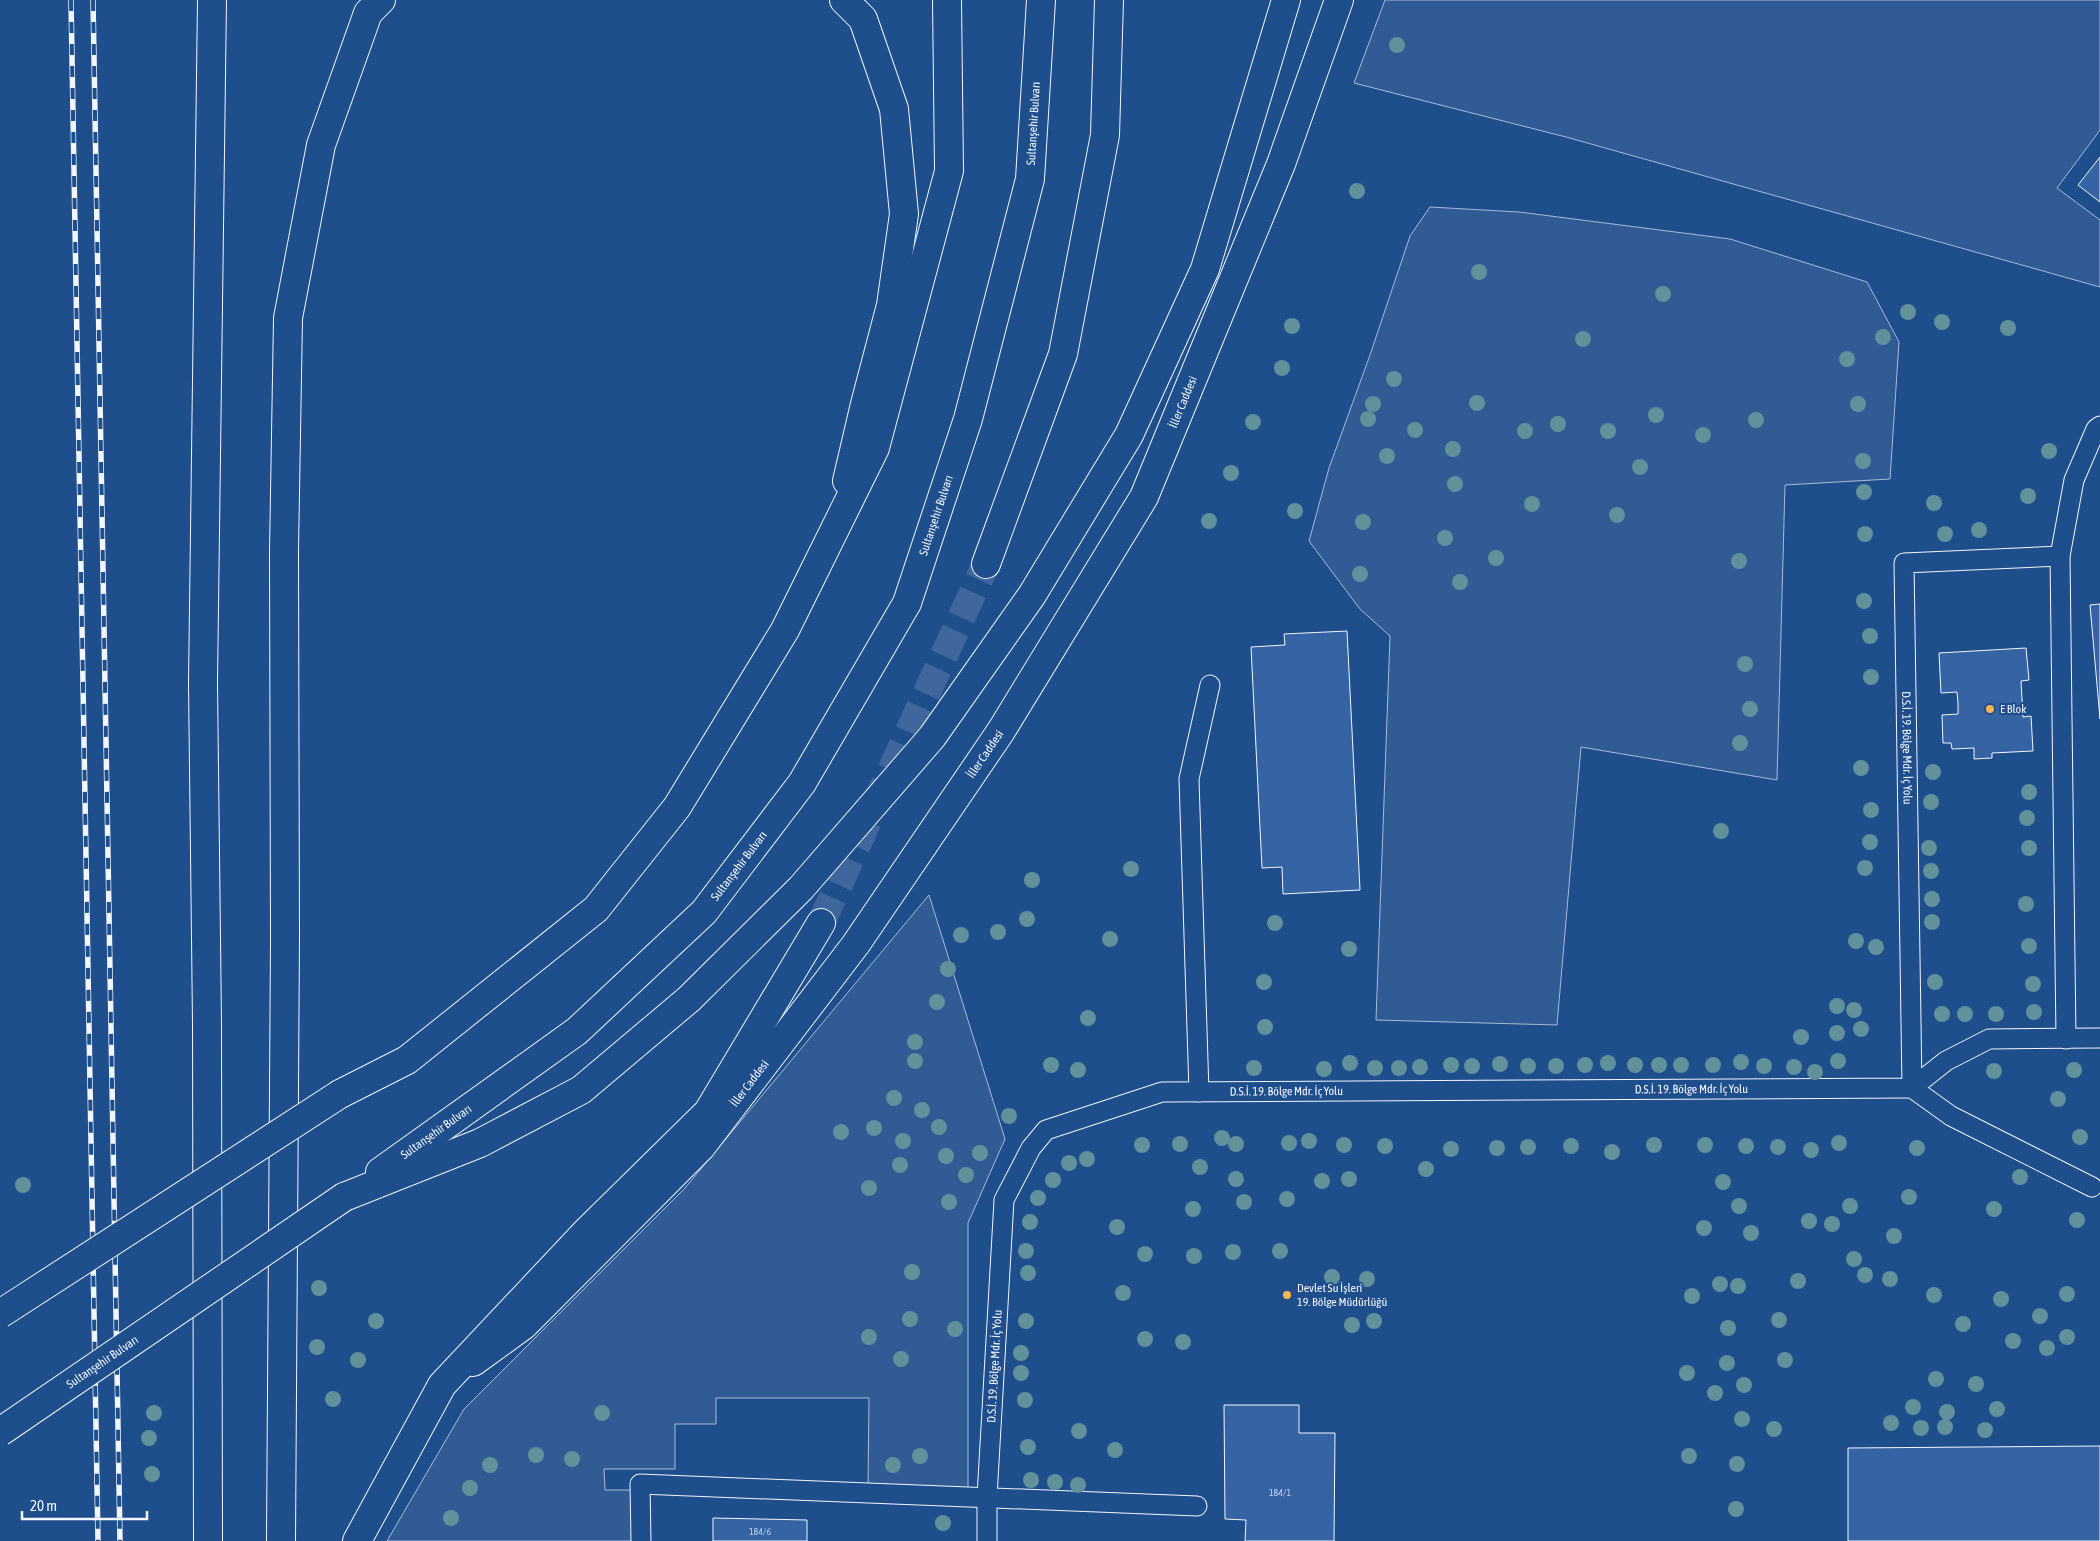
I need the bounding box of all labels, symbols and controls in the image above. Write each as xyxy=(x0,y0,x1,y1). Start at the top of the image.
street label: Sultanşehir Bulvarı xyxy=(1024,81,1043,166)
street label: İller Caddesi xyxy=(1166,374,1200,430)
street label: Sultanşehir Bulvarı xyxy=(916,473,956,557)
street label: D.S.İ. 19. Bölge Mdr. İç Yolu xyxy=(1899,691,1915,805)
place label: E Blok xyxy=(2000,702,2027,716)
marker: E Blok xyxy=(1984,703,1996,715)
street label: İller Caddesi xyxy=(964,728,1006,781)
street label: Sultanşehir Bulvarı xyxy=(708,828,770,904)
street label: İller Caddesi xyxy=(727,1057,772,1109)
street label: D.S.İ. 19. Bölge Mdr. İç Yolu xyxy=(1635,1082,1748,1096)
street label: D.S.İ. 19. Bölge Mdr. İç Yolu xyxy=(1230,1084,1343,1099)
street label: Sultanşehir Bulvarı xyxy=(398,1102,474,1162)
place label: Devlet Su İşleri 19. Bölge Müdürlüğü xyxy=(1297,1281,1387,1309)
marker: Devlet Su İşleri 19. Bölge Müdürlüğü xyxy=(1281,1289,1293,1301)
street label: D.S.İ. 19. Bölge Mdr. İç Yolu xyxy=(984,1309,1005,1423)
street label: Sultanşehir Bulvarı xyxy=(64,1333,141,1391)
house number: 184/1 xyxy=(1269,1487,1291,1498)
scale bar xyxy=(22,1488,148,1520)
text: 20 m xyxy=(30,1497,57,1514)
house number: 184/6 xyxy=(749,1526,771,1537)

